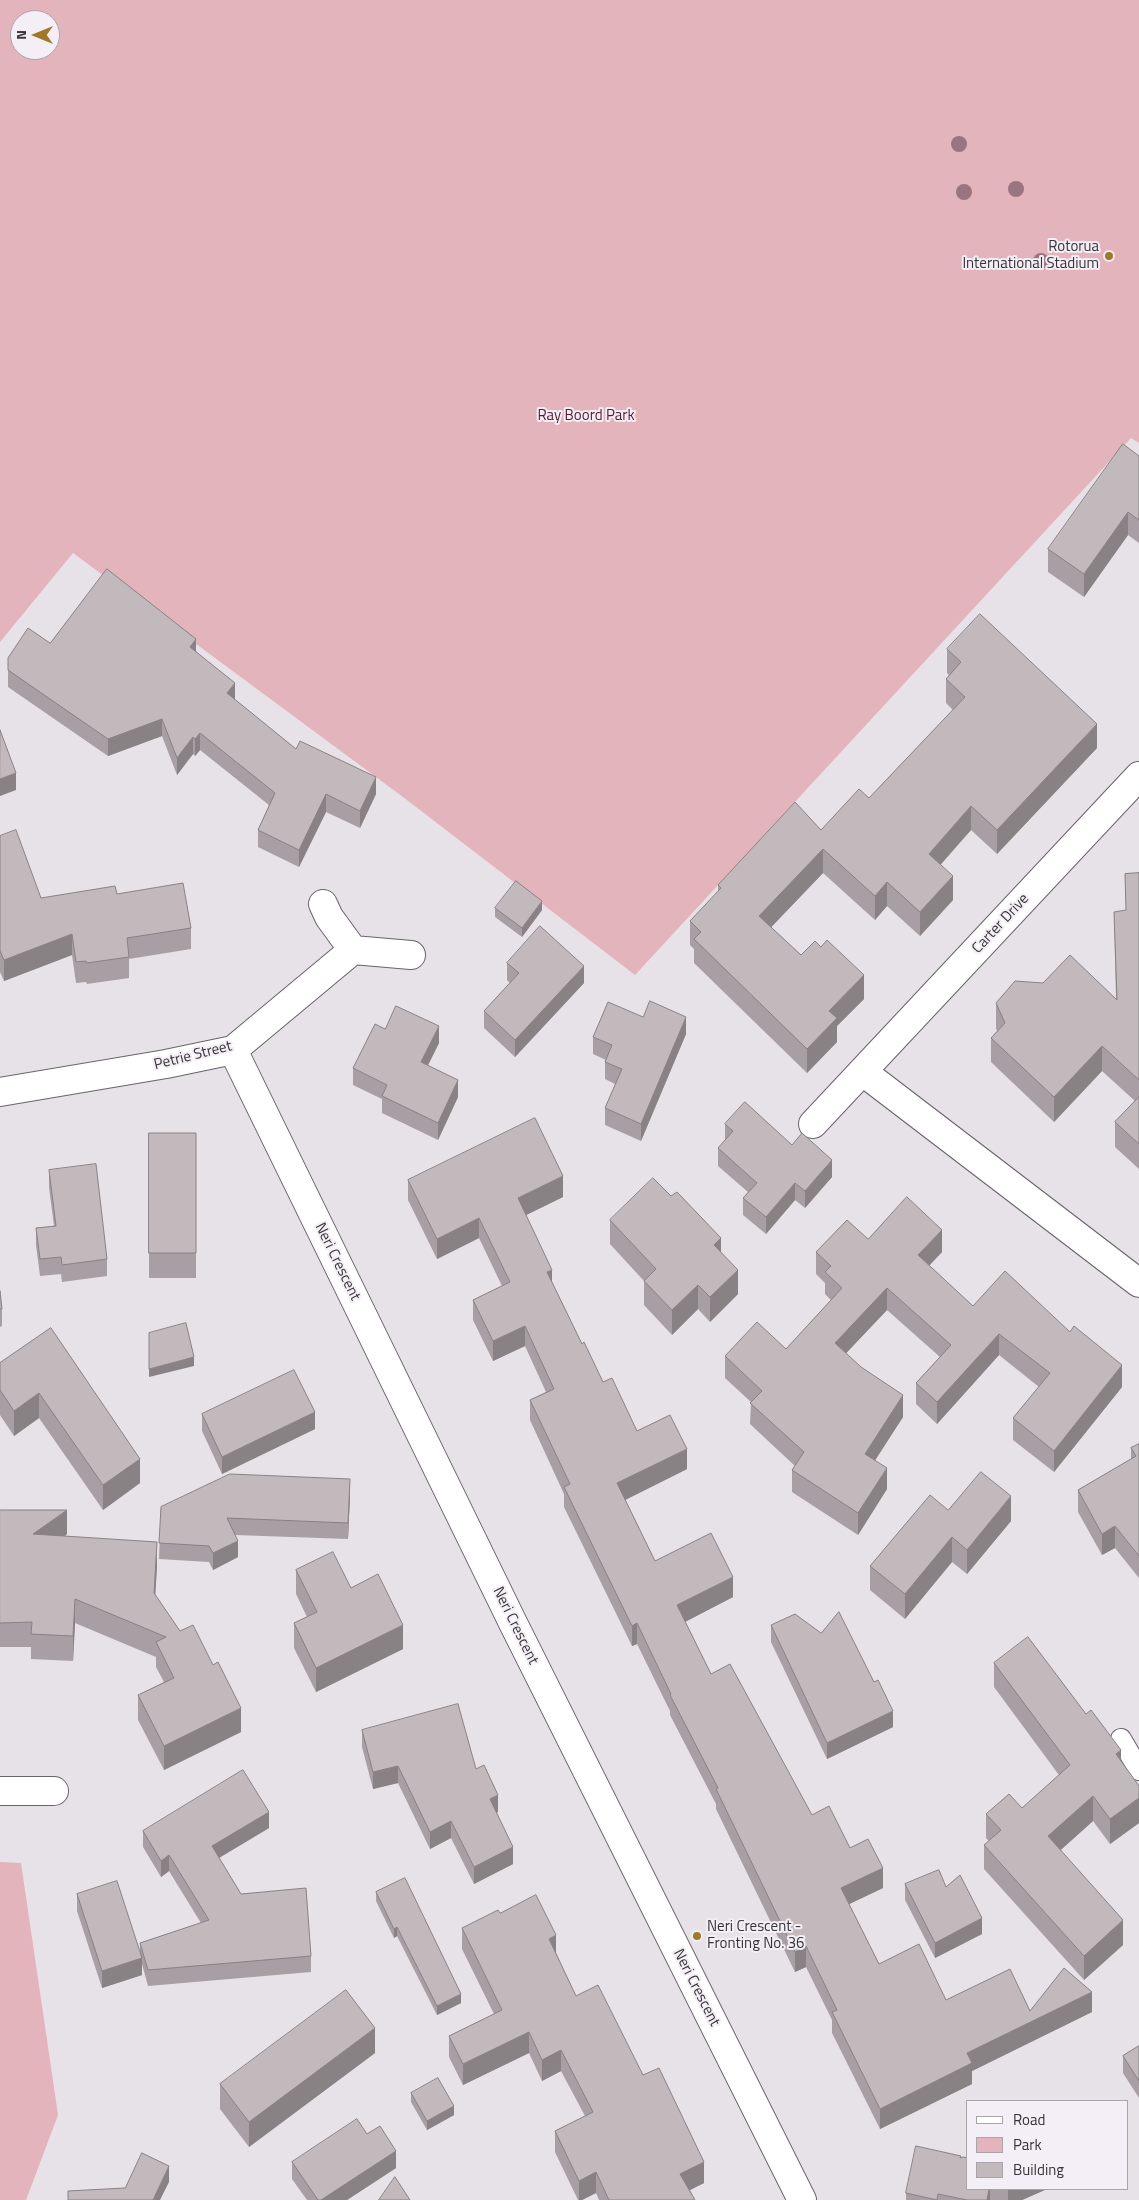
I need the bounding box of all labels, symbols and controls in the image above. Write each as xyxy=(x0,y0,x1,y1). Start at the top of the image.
north arrow xyxy=(10,10,60,60)
text: N xyxy=(10,30,31,40)
place label: Rotorua International Stadium xyxy=(962,238,1099,273)
marker: Rotorua International Stadium xyxy=(1103,250,1115,262)
park label: Ray Boord Park xyxy=(537,407,635,425)
street label: Carter Drive xyxy=(969,890,1033,958)
street label: Petrie Street xyxy=(152,1038,234,1074)
street label: Neri Crescent xyxy=(310,1220,364,1304)
street label: Neri Crescent xyxy=(488,1584,542,1668)
place label: Neri Crescent - Fronting No. 36 xyxy=(707,1918,804,1953)
marker: Neri Crescent - Fronting No. 36 xyxy=(691,1930,703,1942)
street label: Neri Crescent xyxy=(669,1946,723,2030)
legend xyxy=(966,2100,1129,2190)
text: Road xyxy=(1013,2108,1045,2131)
text: Park xyxy=(1013,2133,1042,2156)
text: Building xyxy=(1013,2158,1064,2181)

